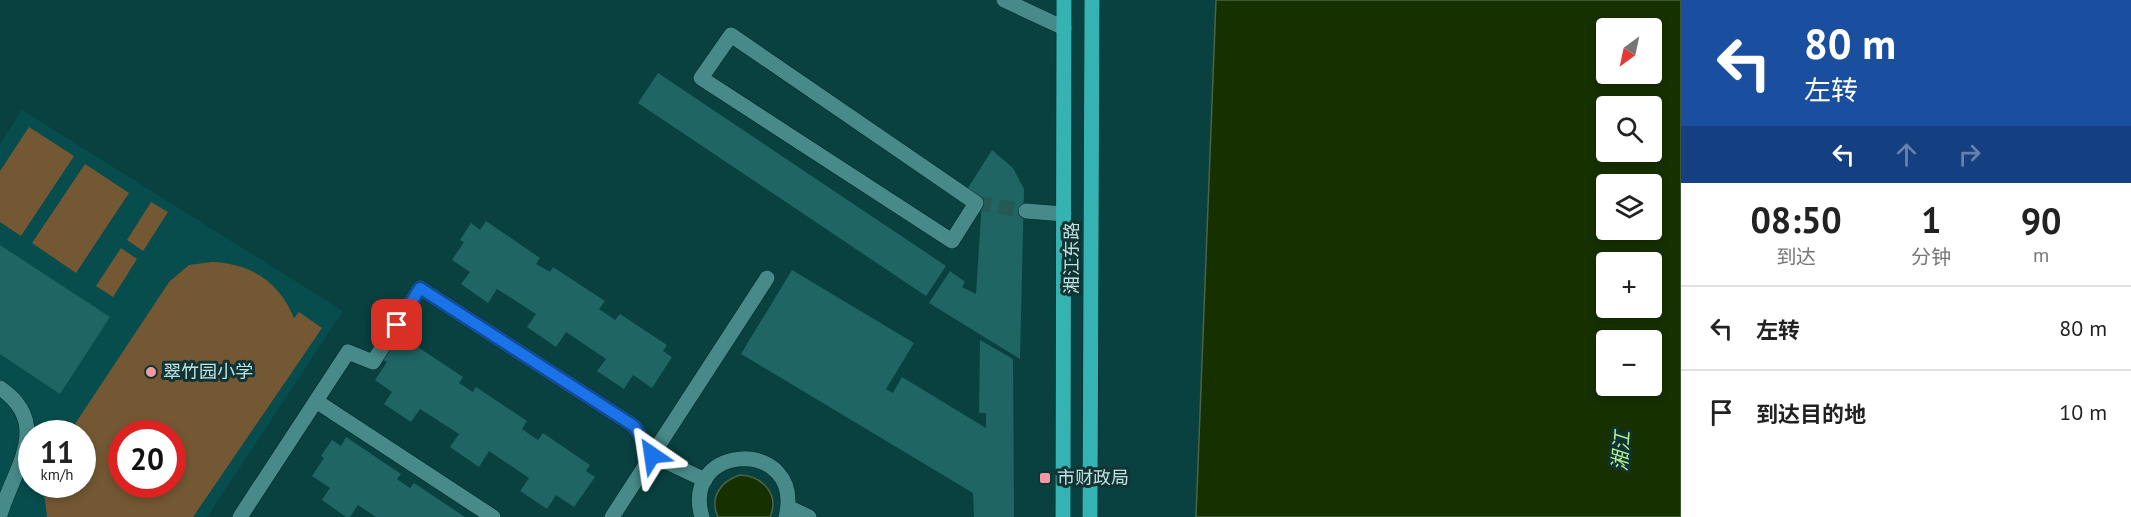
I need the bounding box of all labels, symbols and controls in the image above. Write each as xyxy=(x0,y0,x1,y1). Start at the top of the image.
text: 80 m xyxy=(1804,16,1896,71)
north arrow xyxy=(1596,18,1662,84)
map controls xyxy=(1596,18,1662,396)
icon: left xyxy=(1705,24,1783,102)
text: 左转 xyxy=(1804,73,1858,107)
button: search xyxy=(1596,96,1662,162)
icon: left xyxy=(1827,138,1860,171)
icon: ahead xyxy=(1890,138,1923,171)
icon: right xyxy=(1953,138,1986,171)
button: layers xyxy=(1596,174,1662,240)
text: 08:50 xyxy=(1750,196,1842,243)
text: 1 xyxy=(1921,196,1941,243)
text: 90 xyxy=(2021,197,2062,244)
street label: 湘江东路 xyxy=(1060,222,1083,294)
text: m xyxy=(2033,242,2049,268)
text: 到达 xyxy=(1776,244,1816,270)
text: 分钟 xyxy=(1911,244,1951,270)
button: + xyxy=(1596,252,1662,318)
pin xyxy=(371,299,422,350)
icon: arrive xyxy=(380,308,413,341)
icon: left xyxy=(1705,312,1738,345)
text: 80 m xyxy=(2059,314,2107,342)
text: 左转 xyxy=(1756,316,1800,344)
button: − xyxy=(1596,330,1662,396)
place label: 翠竹园小学 xyxy=(163,360,253,383)
marker: 翠竹园小学 xyxy=(144,365,158,379)
icon: arrive xyxy=(1705,396,1738,429)
text: 10 m xyxy=(2059,398,2107,426)
text: 到达目的地 xyxy=(1756,400,1866,428)
speed limit sign: 20 xyxy=(108,420,186,498)
position arrow xyxy=(620,423,684,487)
water label: 湘江 xyxy=(1607,428,1636,472)
text: 11 xyxy=(40,432,74,471)
text: km/h xyxy=(41,465,73,484)
place label: 市财政局 xyxy=(1057,466,1129,489)
marker: 市财政局 xyxy=(1038,471,1052,485)

